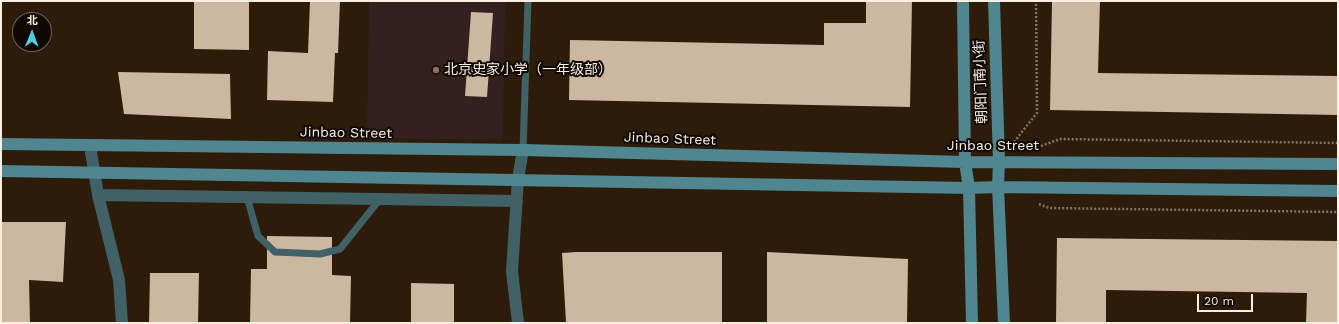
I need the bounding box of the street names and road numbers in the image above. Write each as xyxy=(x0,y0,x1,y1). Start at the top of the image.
street label: 朝阳门南小街 xyxy=(971,40,991,124)
street label: Jinbao Street xyxy=(300,124,392,142)
street label: Jinbao Street xyxy=(624,129,716,149)
street label: Jinbao Street xyxy=(947,138,1039,154)

